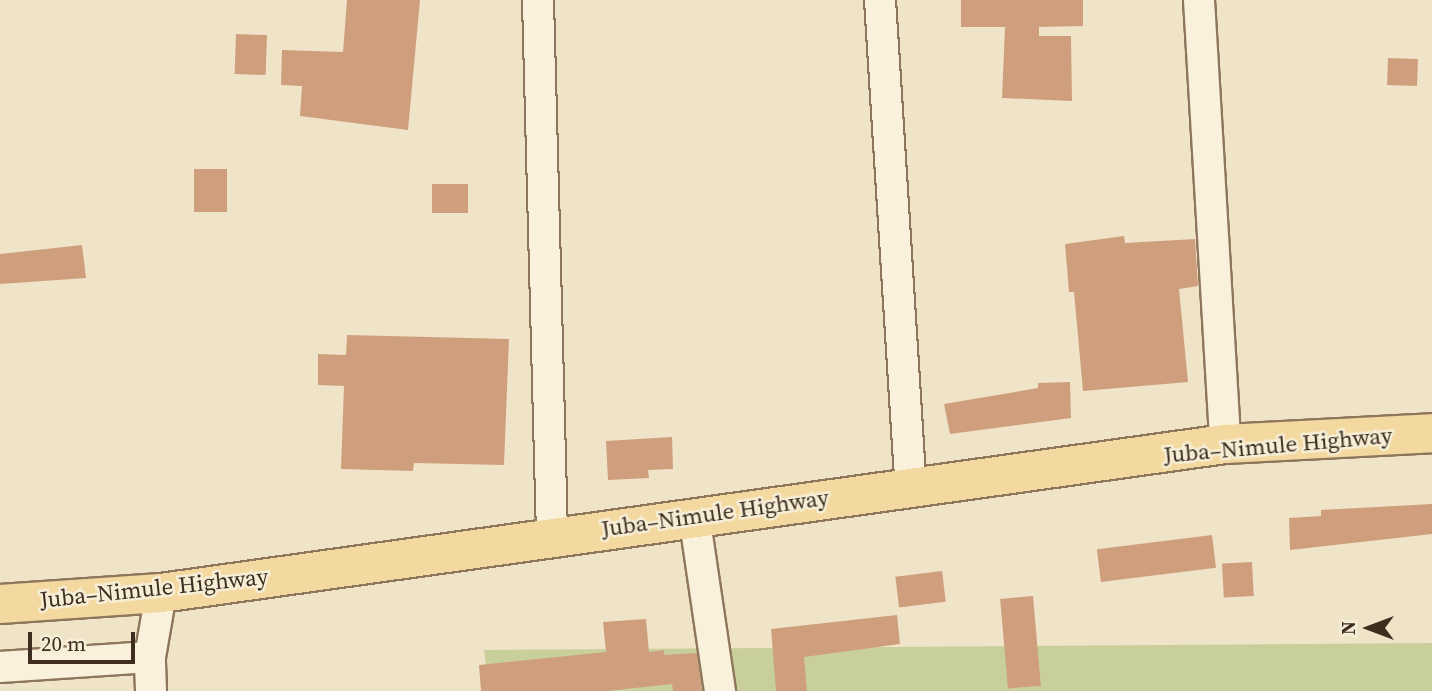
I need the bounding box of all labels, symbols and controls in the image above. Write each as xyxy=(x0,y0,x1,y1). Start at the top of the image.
street label: Juba–Nimule Highway xyxy=(1162,421,1394,469)
street label: Juba–Nimule Highway xyxy=(599,483,831,543)
street label: Juba–Nimule Highway xyxy=(38,562,270,614)
north arrow xyxy=(1334,593,1404,663)
scale bar xyxy=(32,618,138,662)
text: N xyxy=(1335,621,1361,635)
text: 20 m xyxy=(41,629,86,658)

